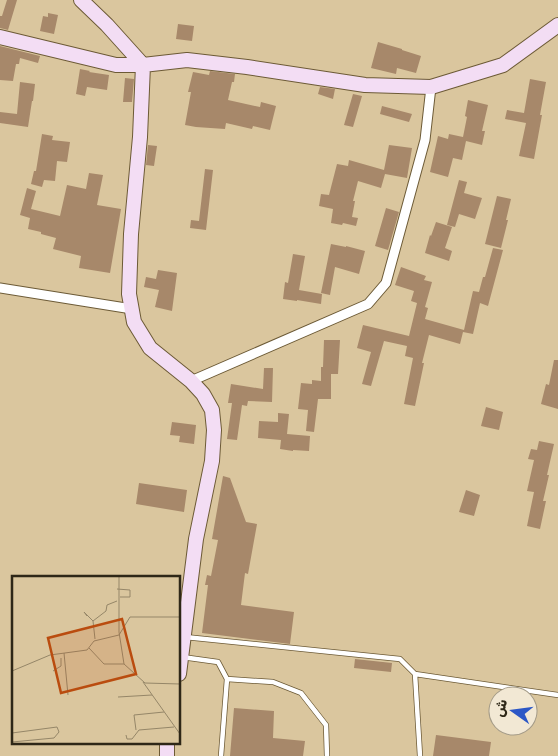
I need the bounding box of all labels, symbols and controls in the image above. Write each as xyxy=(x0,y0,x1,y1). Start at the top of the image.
inset map xyxy=(12,576,180,744)
north arrow xyxy=(488,686,538,736)
text: ش xyxy=(490,697,511,719)

